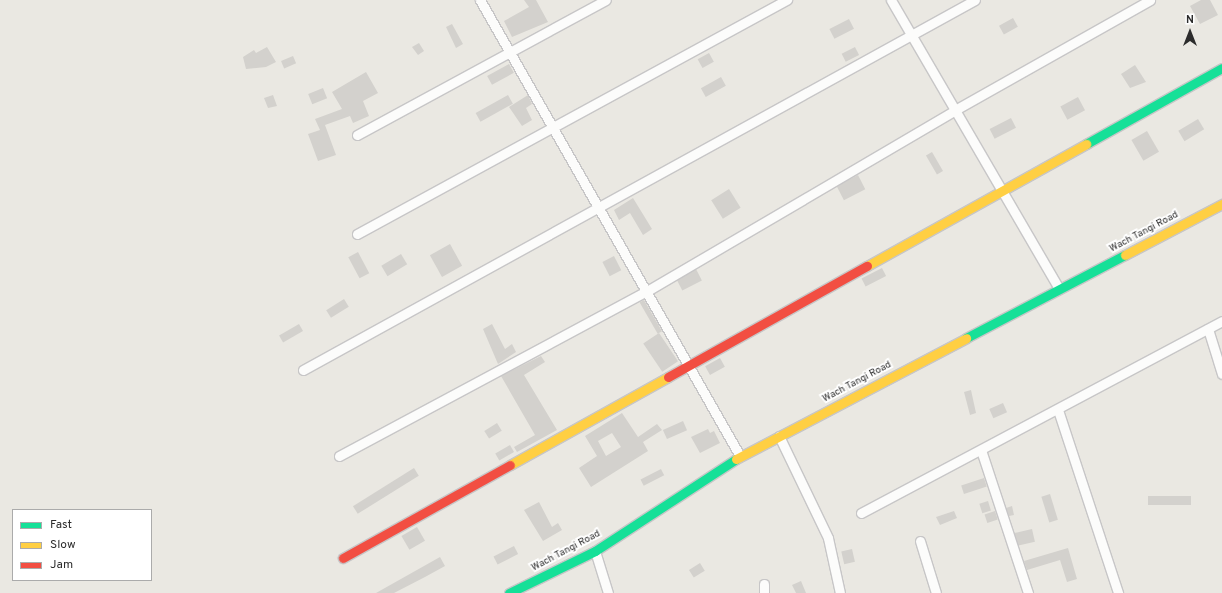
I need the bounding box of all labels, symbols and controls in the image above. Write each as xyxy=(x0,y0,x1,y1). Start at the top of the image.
north arrow xyxy=(1170,12,1210,52)
text: N xyxy=(1186,13,1194,27)
street label: Wach Tangi Road xyxy=(1107,209,1181,255)
street label: Wach Tangi Road xyxy=(820,359,894,405)
legend xyxy=(12,509,152,581)
text: Fast xyxy=(50,517,72,533)
street label: Wach Tangi Road xyxy=(529,528,603,574)
text: Slow xyxy=(50,537,76,553)
text: Jam xyxy=(50,557,73,573)

